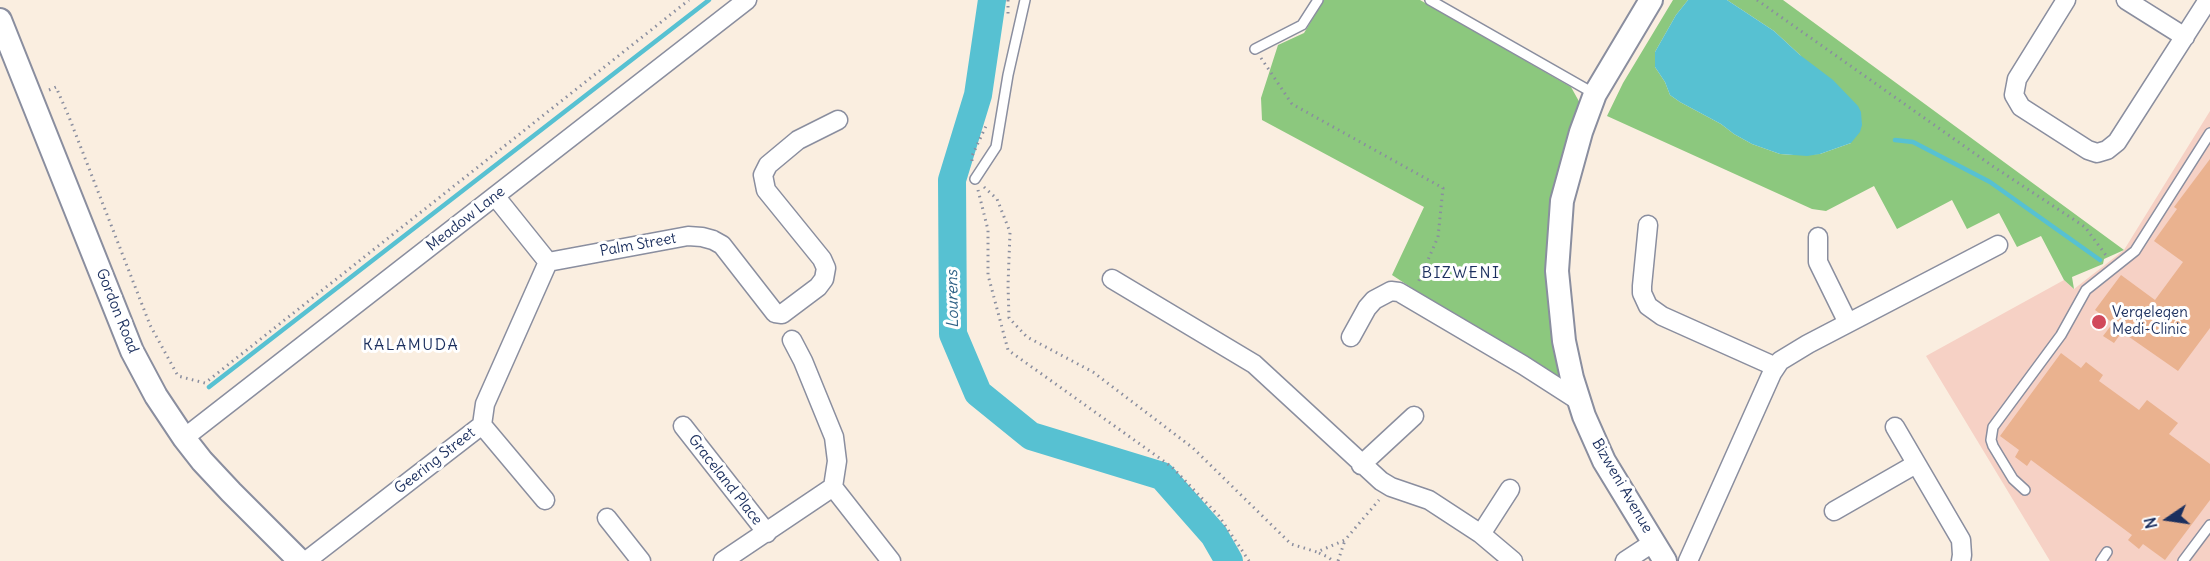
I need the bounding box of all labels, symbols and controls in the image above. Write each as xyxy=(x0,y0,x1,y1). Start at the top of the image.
street label: Meadow Lane xyxy=(423,183,509,255)
street label: Palm Street xyxy=(598,229,678,261)
district label: BIZWENI xyxy=(1422,263,1500,283)
street label: Gordon Road xyxy=(92,266,142,356)
water label: Lourens xyxy=(943,270,963,328)
place label: Vergelegen Medi-Clinic xyxy=(2112,304,2188,339)
marker: Vergelegen Medi-Clinic xyxy=(2090,313,2108,331)
district label: KALAMUDA xyxy=(363,335,459,355)
street label: Geering Street xyxy=(391,424,479,498)
street label: Graceland Place xyxy=(684,431,766,529)
street label: Bizweni Avenue xyxy=(1588,436,1656,536)
north arrow xyxy=(2138,489,2198,549)
text: N xyxy=(2139,515,2161,531)

